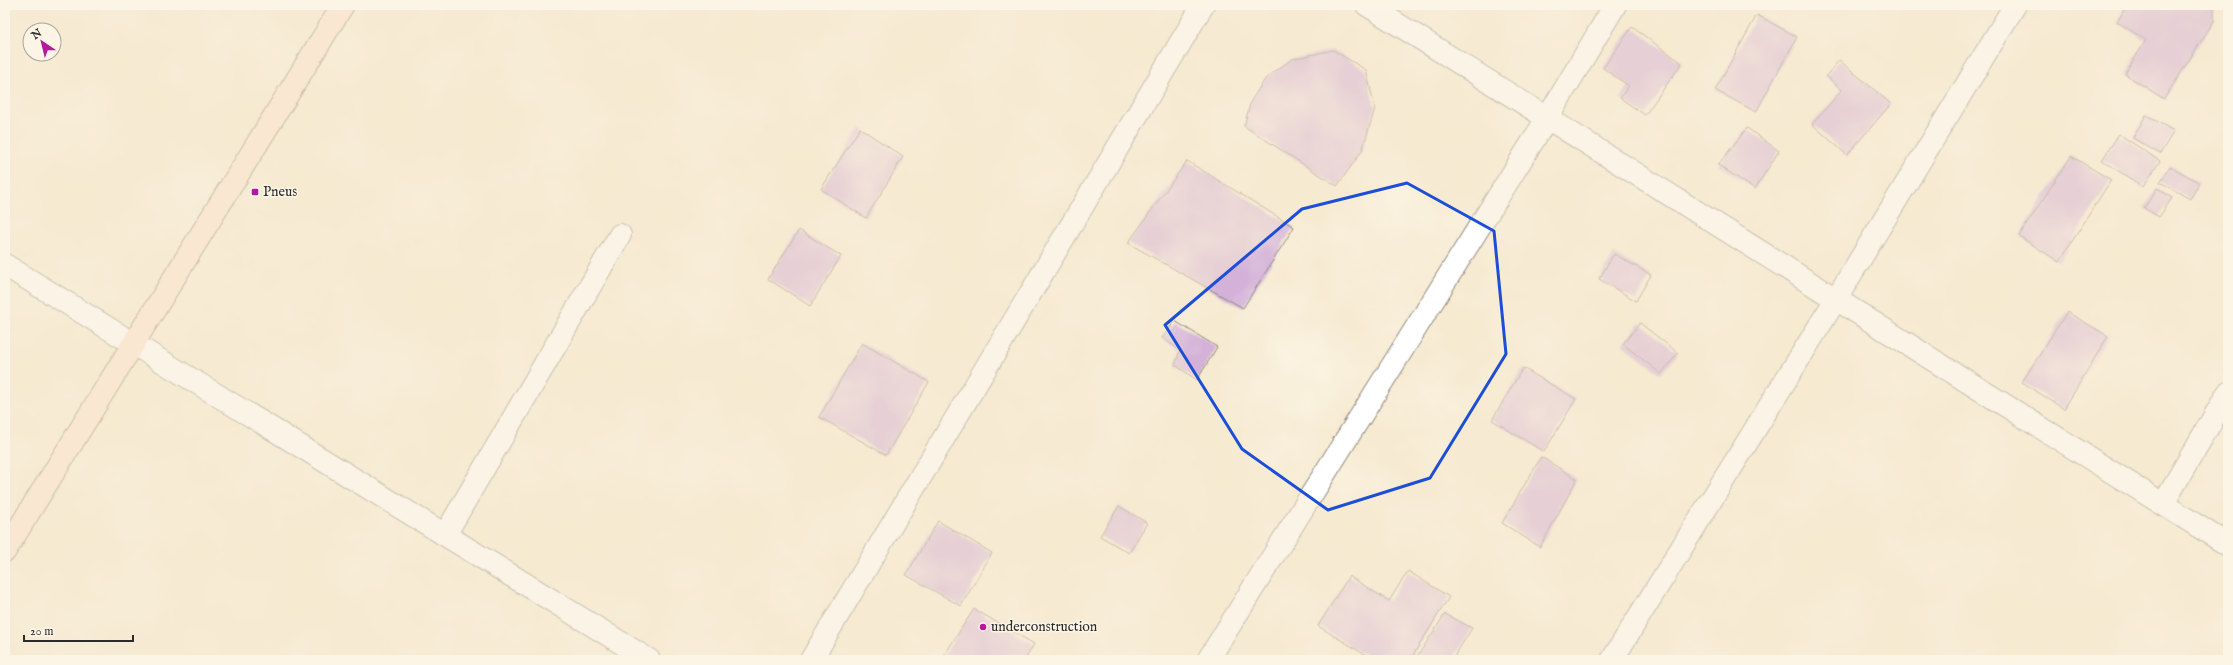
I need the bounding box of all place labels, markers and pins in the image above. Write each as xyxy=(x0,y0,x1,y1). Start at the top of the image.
place label: Pneus xyxy=(263,183,297,201)
marker: Pneus xyxy=(250,187,260,197)
place label: underconstruction xyxy=(991,618,1098,636)
marker: underconstruction xyxy=(978,622,988,632)

